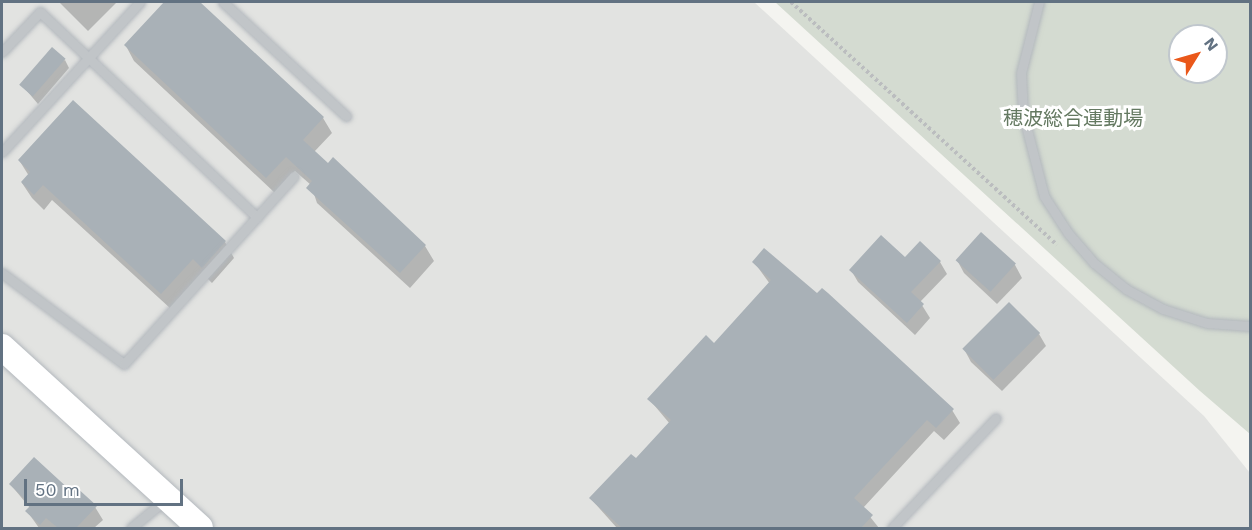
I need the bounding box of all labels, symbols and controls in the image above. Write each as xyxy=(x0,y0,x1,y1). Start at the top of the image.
north arrow xyxy=(1168,24,1228,84)
text: N xyxy=(1200,34,1222,55)
park label: 穂波総合運動場 xyxy=(1003,106,1143,130)
scale bar xyxy=(27,467,186,505)
text: 50 m xyxy=(35,479,80,500)

